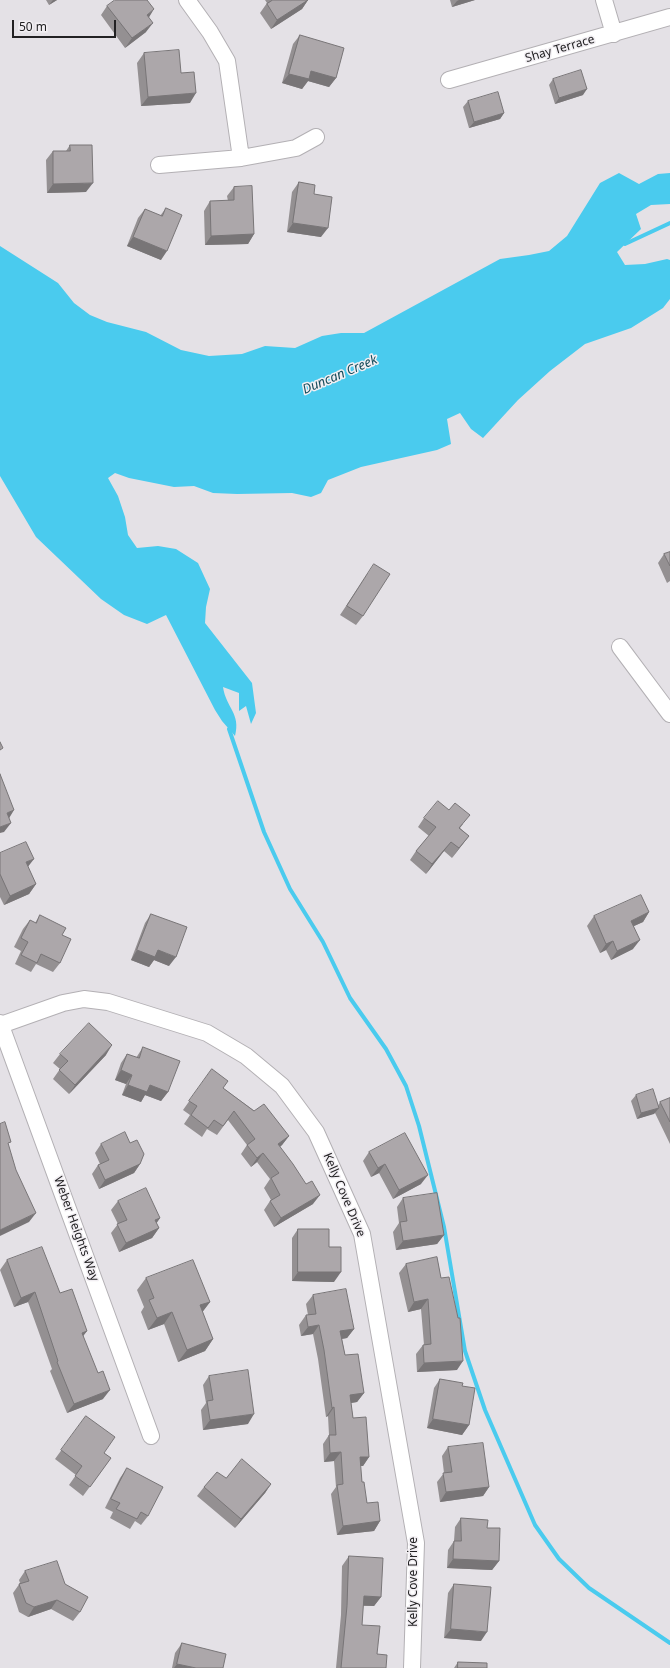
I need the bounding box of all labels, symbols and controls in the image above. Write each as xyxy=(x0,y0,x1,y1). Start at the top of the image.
scale bar xyxy=(14,12,118,38)
text: 50 m xyxy=(19,18,47,35)
street label: Shay Terrace xyxy=(524,32,596,66)
water label: Duncan Creek xyxy=(300,352,380,398)
street label: Kelly Cove Drive xyxy=(320,1151,368,1239)
street label: Weber Heights Way xyxy=(50,1175,102,1283)
street label: Kelly Cove Drive xyxy=(407,1537,421,1627)

